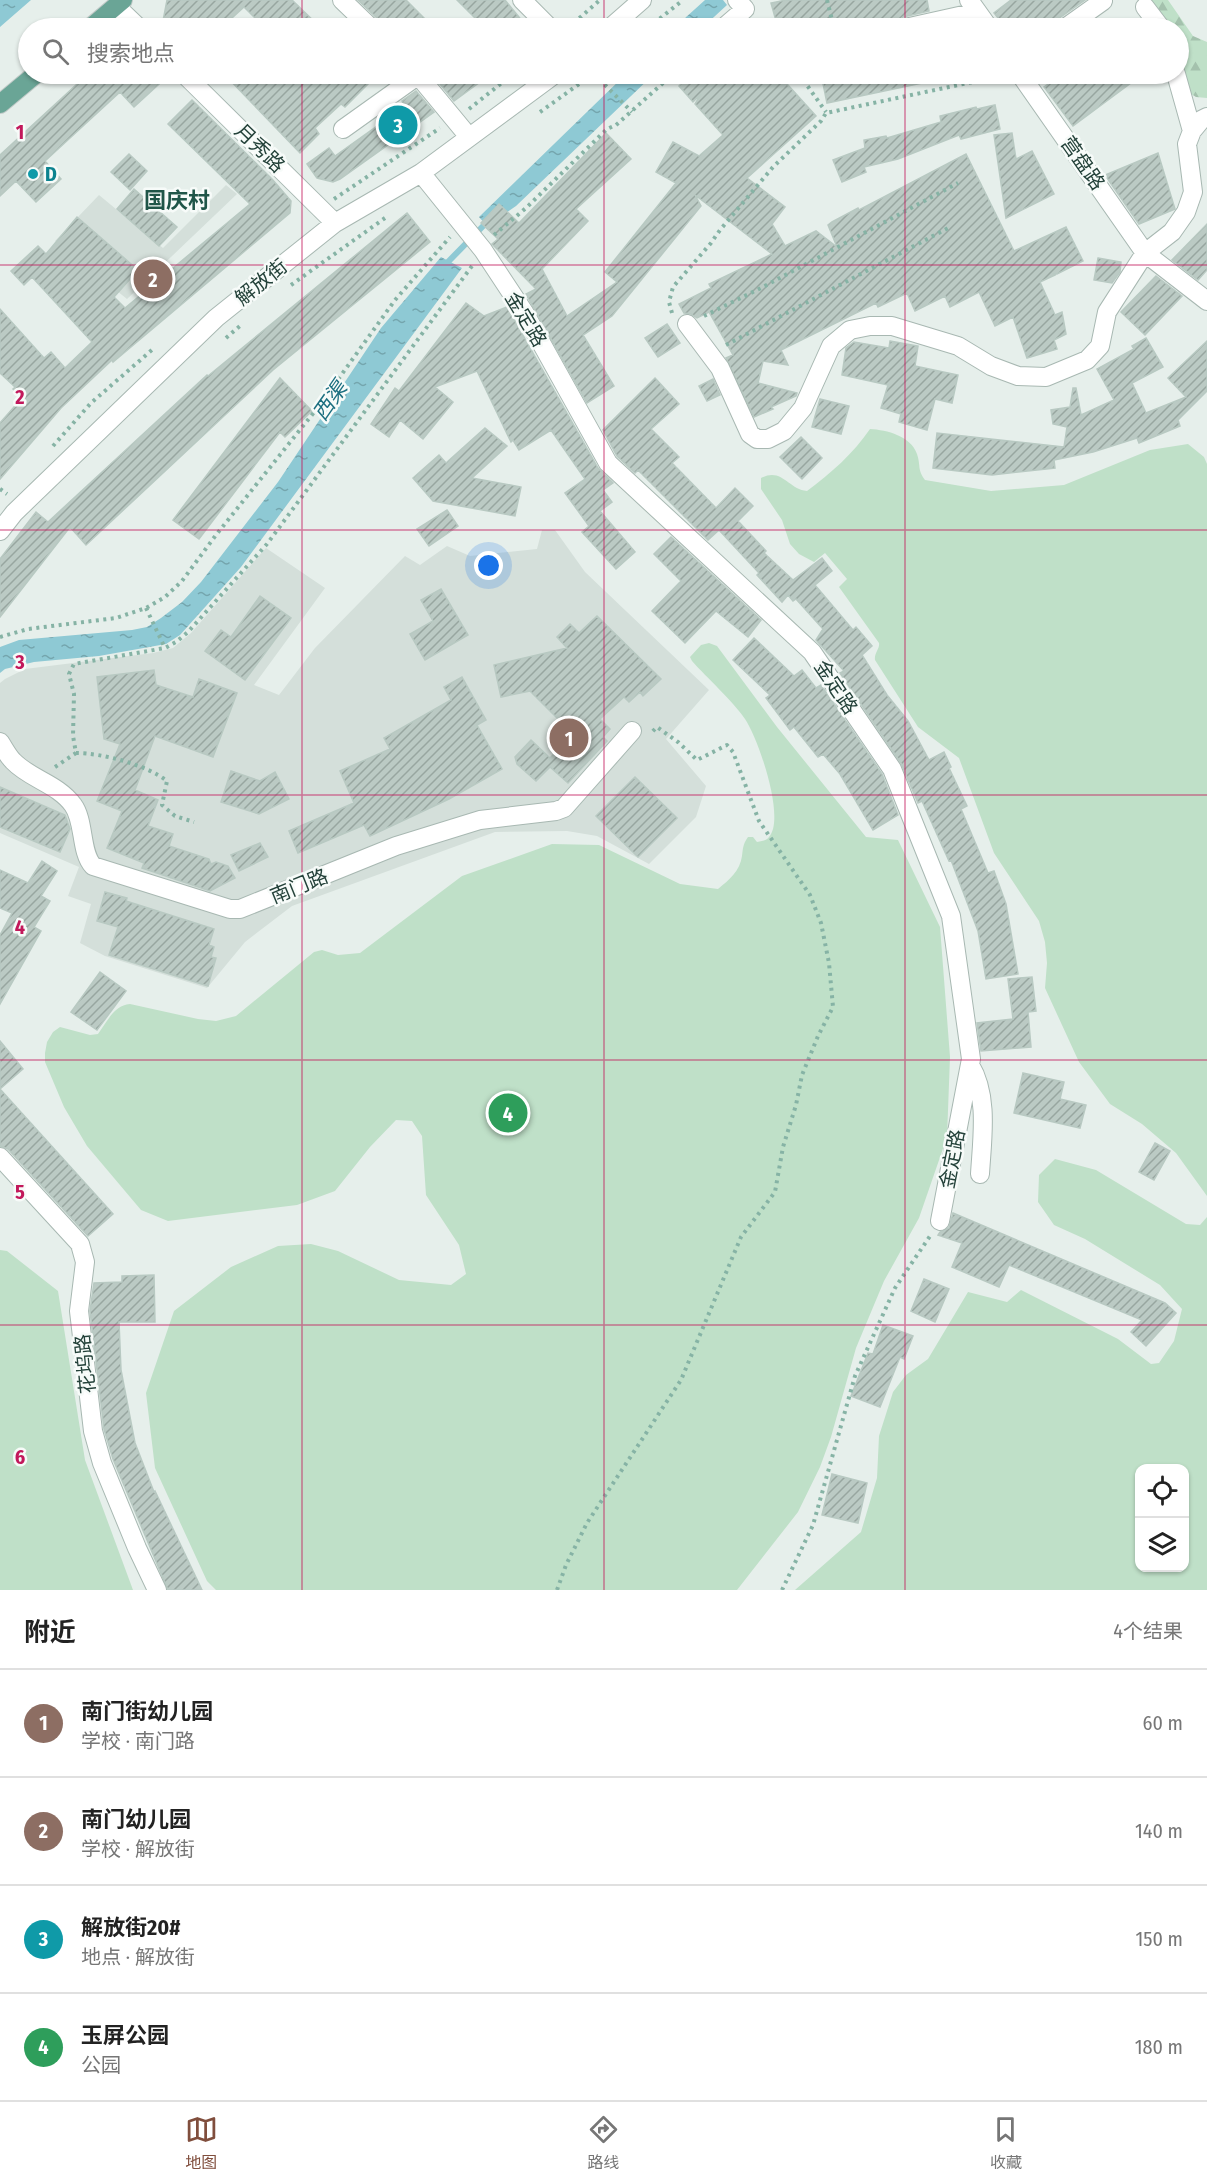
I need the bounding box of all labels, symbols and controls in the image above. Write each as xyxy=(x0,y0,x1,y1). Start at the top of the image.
search box xyxy=(18,18,1189,84)
icon: search xyxy=(39,35,72,68)
text: 搜索地点 xyxy=(87,40,175,67)
pin: 3 xyxy=(378,102,418,148)
street label: 月秀路 xyxy=(230,119,290,177)
text: 1 xyxy=(16,120,24,144)
street label: 营盘路 xyxy=(1056,132,1110,194)
place label: D xyxy=(45,162,57,186)
marker: D xyxy=(26,167,40,181)
district label: 国庆村 xyxy=(144,187,210,214)
street label: 解放街 xyxy=(230,254,292,310)
pin: 2 xyxy=(134,256,172,302)
street label: 金定路 xyxy=(500,287,552,351)
water label: 西渠 xyxy=(307,374,354,426)
text: 2 xyxy=(14,385,25,409)
your location xyxy=(474,551,503,580)
text: 3 xyxy=(14,650,25,674)
street label: 金定路 xyxy=(809,655,863,719)
pin: 1 xyxy=(550,716,588,760)
street label: 南门路 xyxy=(267,864,331,908)
text: 4 xyxy=(15,915,25,939)
pin: 4 xyxy=(488,1090,528,1136)
street label: 金定路 xyxy=(934,1127,970,1191)
text: 5 xyxy=(15,1180,25,1204)
street label: 花坞路 xyxy=(70,1333,100,1395)
text: 6 xyxy=(15,1445,25,1469)
map controls xyxy=(1135,1464,1189,1572)
button: locate xyxy=(1135,1464,1189,1518)
button: layers xyxy=(1135,1518,1189,1572)
text: 附近 xyxy=(24,1617,76,1648)
text: 4个结果 xyxy=(1113,1619,1183,1643)
text: 南门街幼儿园 xyxy=(81,1698,213,1725)
text: 1 xyxy=(39,1711,48,1735)
text: 60 m xyxy=(1143,1711,1183,1735)
text: 学校 · 南门路 xyxy=(81,1729,195,1753)
text: 南门幼儿园 xyxy=(81,1806,191,1833)
text: 2 xyxy=(39,1819,48,1843)
text: 140 m xyxy=(1135,1819,1183,1843)
text: 学校 · 解放街 xyxy=(81,1837,195,1861)
text: 解放街20# xyxy=(81,1914,180,1941)
text: 3 xyxy=(39,1927,48,1951)
text: 150 m xyxy=(1136,1927,1183,1951)
text: 地点 · 解放街 xyxy=(81,1945,195,1969)
text: 玉屏公园 xyxy=(81,2022,169,2049)
text: 4 xyxy=(38,2035,49,2059)
text: 180 m xyxy=(1135,2035,1183,2059)
text: 公园 xyxy=(81,2053,121,2077)
tab: 地图 xyxy=(185,2113,218,2173)
tab: 路线 xyxy=(587,2113,620,2173)
tab: 收藏 xyxy=(989,2113,1022,2173)

